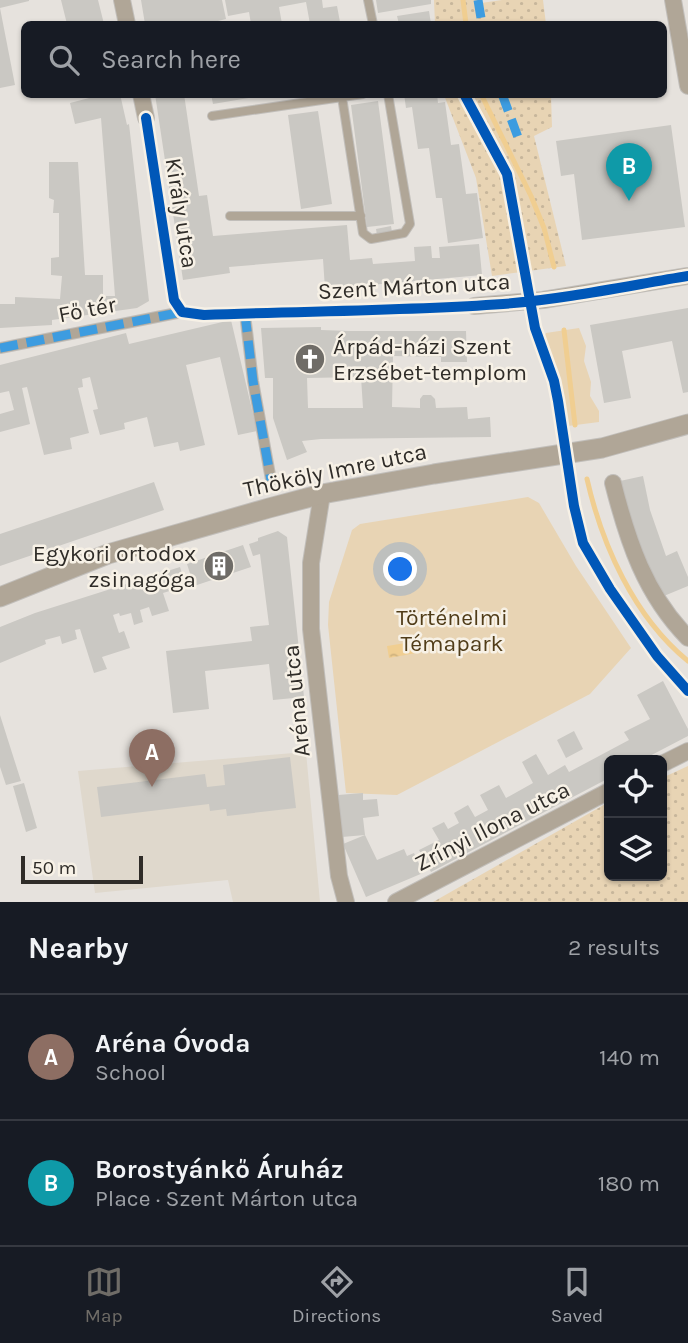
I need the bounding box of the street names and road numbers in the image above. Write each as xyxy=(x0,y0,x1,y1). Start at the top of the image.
street label: Király utca xyxy=(159,156,204,270)
street label: Szent Márton utca xyxy=(317,268,511,305)
street label: Fő tér xyxy=(56,291,119,328)
street label: Thököly Imre utca xyxy=(241,438,429,503)
street label: Aréna utca xyxy=(277,644,316,758)
street label: Zrínyi Ilona utca xyxy=(410,776,574,877)

